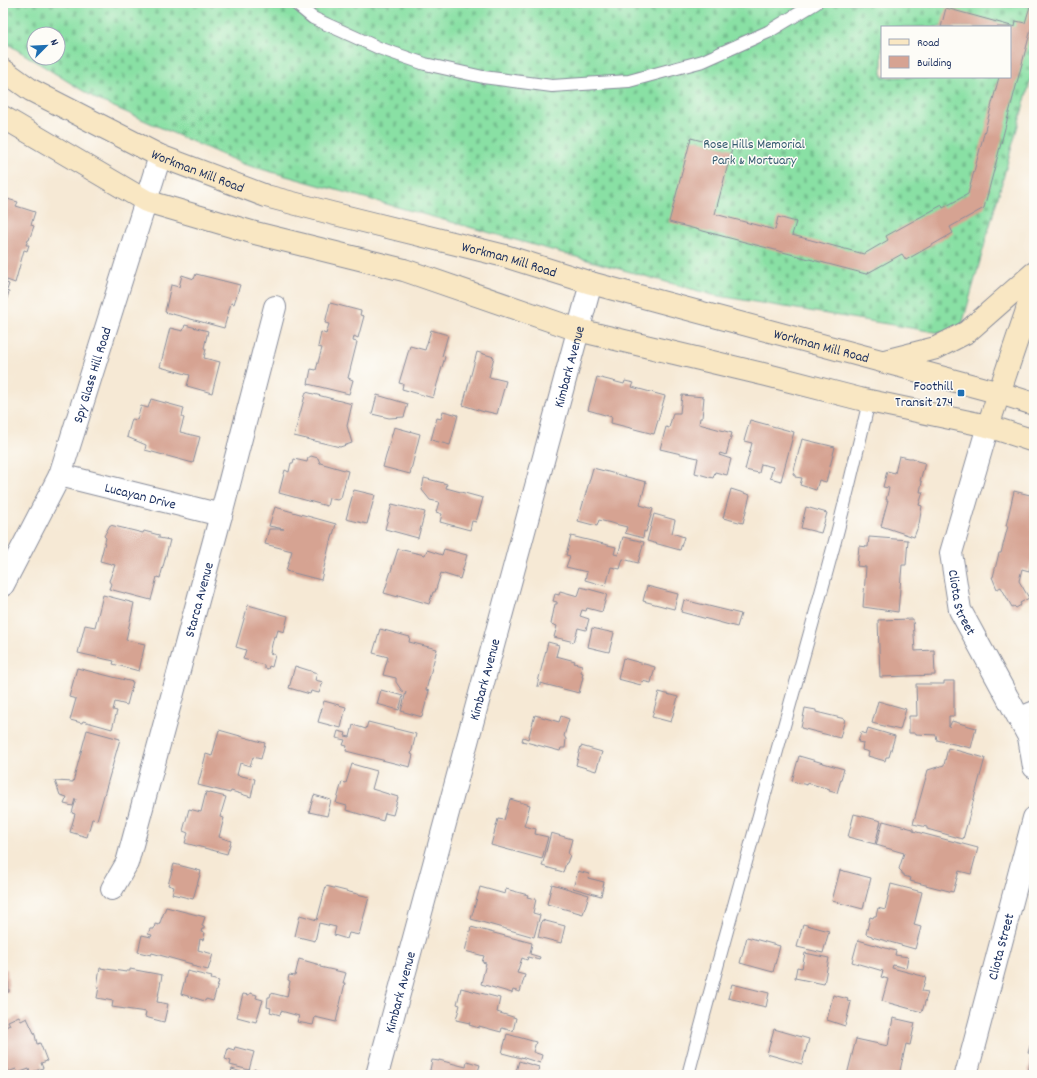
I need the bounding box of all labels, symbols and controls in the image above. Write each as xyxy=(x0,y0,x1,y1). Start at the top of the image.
north arrow xyxy=(26,26,66,66)
legend xyxy=(881,26,1011,78)
text: Road xyxy=(917,35,939,52)
text: N xyxy=(45,37,62,49)
text: Building xyxy=(917,55,952,72)
park label: Rose Hills Memorial Park & Mortuary xyxy=(703,135,805,171)
street label: Workman Mill Road xyxy=(147,145,247,199)
street label: Workman Mill Road xyxy=(459,238,559,284)
street label: Kimbark Avenue xyxy=(550,324,591,410)
street label: Spy Glass Hill Road xyxy=(69,325,118,426)
street label: Workman Mill Road xyxy=(771,325,871,369)
place label: Foothill Transit 274 xyxy=(895,377,954,413)
marker: Foothill Transit 274 xyxy=(956,388,966,398)
street label: Lucayan Drive xyxy=(102,478,178,515)
street label: Starca Avenue xyxy=(180,560,220,640)
street label: Cliota Street xyxy=(942,568,980,640)
street label: Kimbark Avenue xyxy=(465,637,506,723)
street label: Cliota Street xyxy=(984,911,1020,982)
street label: Kimbark Avenue xyxy=(381,949,422,1036)

